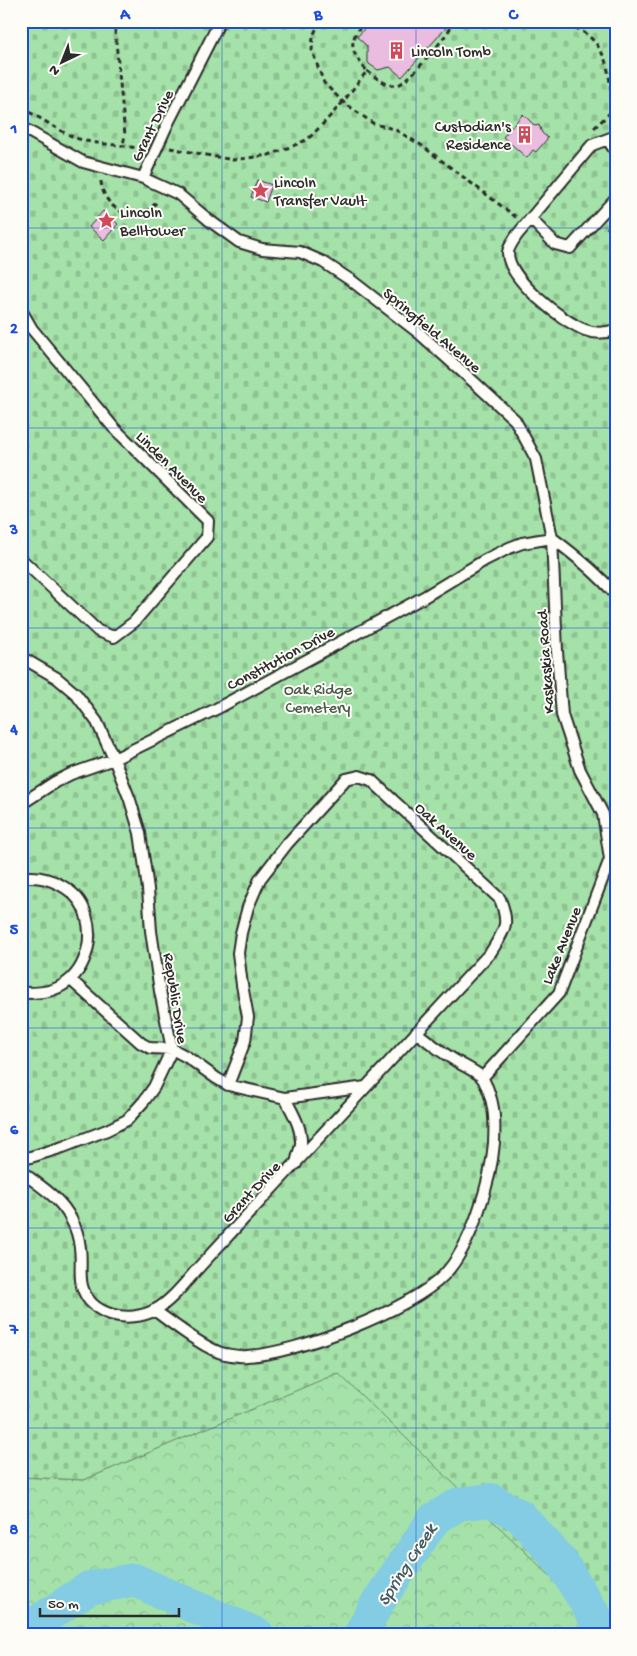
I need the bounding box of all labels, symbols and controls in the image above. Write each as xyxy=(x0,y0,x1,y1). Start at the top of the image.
text: A xyxy=(119,7,131,26)
text: B xyxy=(313,7,323,26)
text: C xyxy=(508,7,519,26)
north arrow xyxy=(38,38,88,88)
building icon: Lincoln Tomb xyxy=(387,40,407,60)
place label: Lincoln Tomb xyxy=(411,44,491,63)
text: N xyxy=(46,60,64,79)
street label: Grant Drive xyxy=(129,87,180,165)
place label: Custodian's Residence xyxy=(435,119,512,156)
text: 1 xyxy=(10,121,17,140)
building icon: Custodian's Residence xyxy=(515,124,535,144)
place label: Lincoln Transfer Vault xyxy=(273,175,368,212)
place icon: Lincoln Transfer Vault xyxy=(250,180,270,200)
place label: Lincoln Belltower xyxy=(119,205,186,242)
place icon: Lincoln Belltower xyxy=(96,210,116,230)
street label: Springfield Avenue xyxy=(378,285,484,379)
text: 2 xyxy=(10,321,18,340)
street label: Linden Avenue xyxy=(131,428,211,509)
text: 3 xyxy=(9,522,18,541)
street label: Kaskaskia Road xyxy=(534,608,561,714)
street label: Constitution Drive xyxy=(225,623,339,696)
park label: Oak Ridge Cemetery xyxy=(284,682,353,719)
text: 4 xyxy=(9,722,18,741)
street label: Oak Avenue xyxy=(409,800,480,866)
street label: Lake Avenue xyxy=(539,904,588,988)
text: 5 xyxy=(10,922,19,941)
street label: Republic Drive xyxy=(157,952,190,1046)
text: 6 xyxy=(10,1122,19,1141)
street label: Grant Drive xyxy=(219,1158,286,1228)
text: 7 xyxy=(9,1322,19,1341)
water label: Spring Creek xyxy=(374,1519,443,1610)
text: 8 xyxy=(10,1522,19,1541)
scale bar xyxy=(40,1586,179,1618)
text: 50 m xyxy=(48,1596,79,1614)

